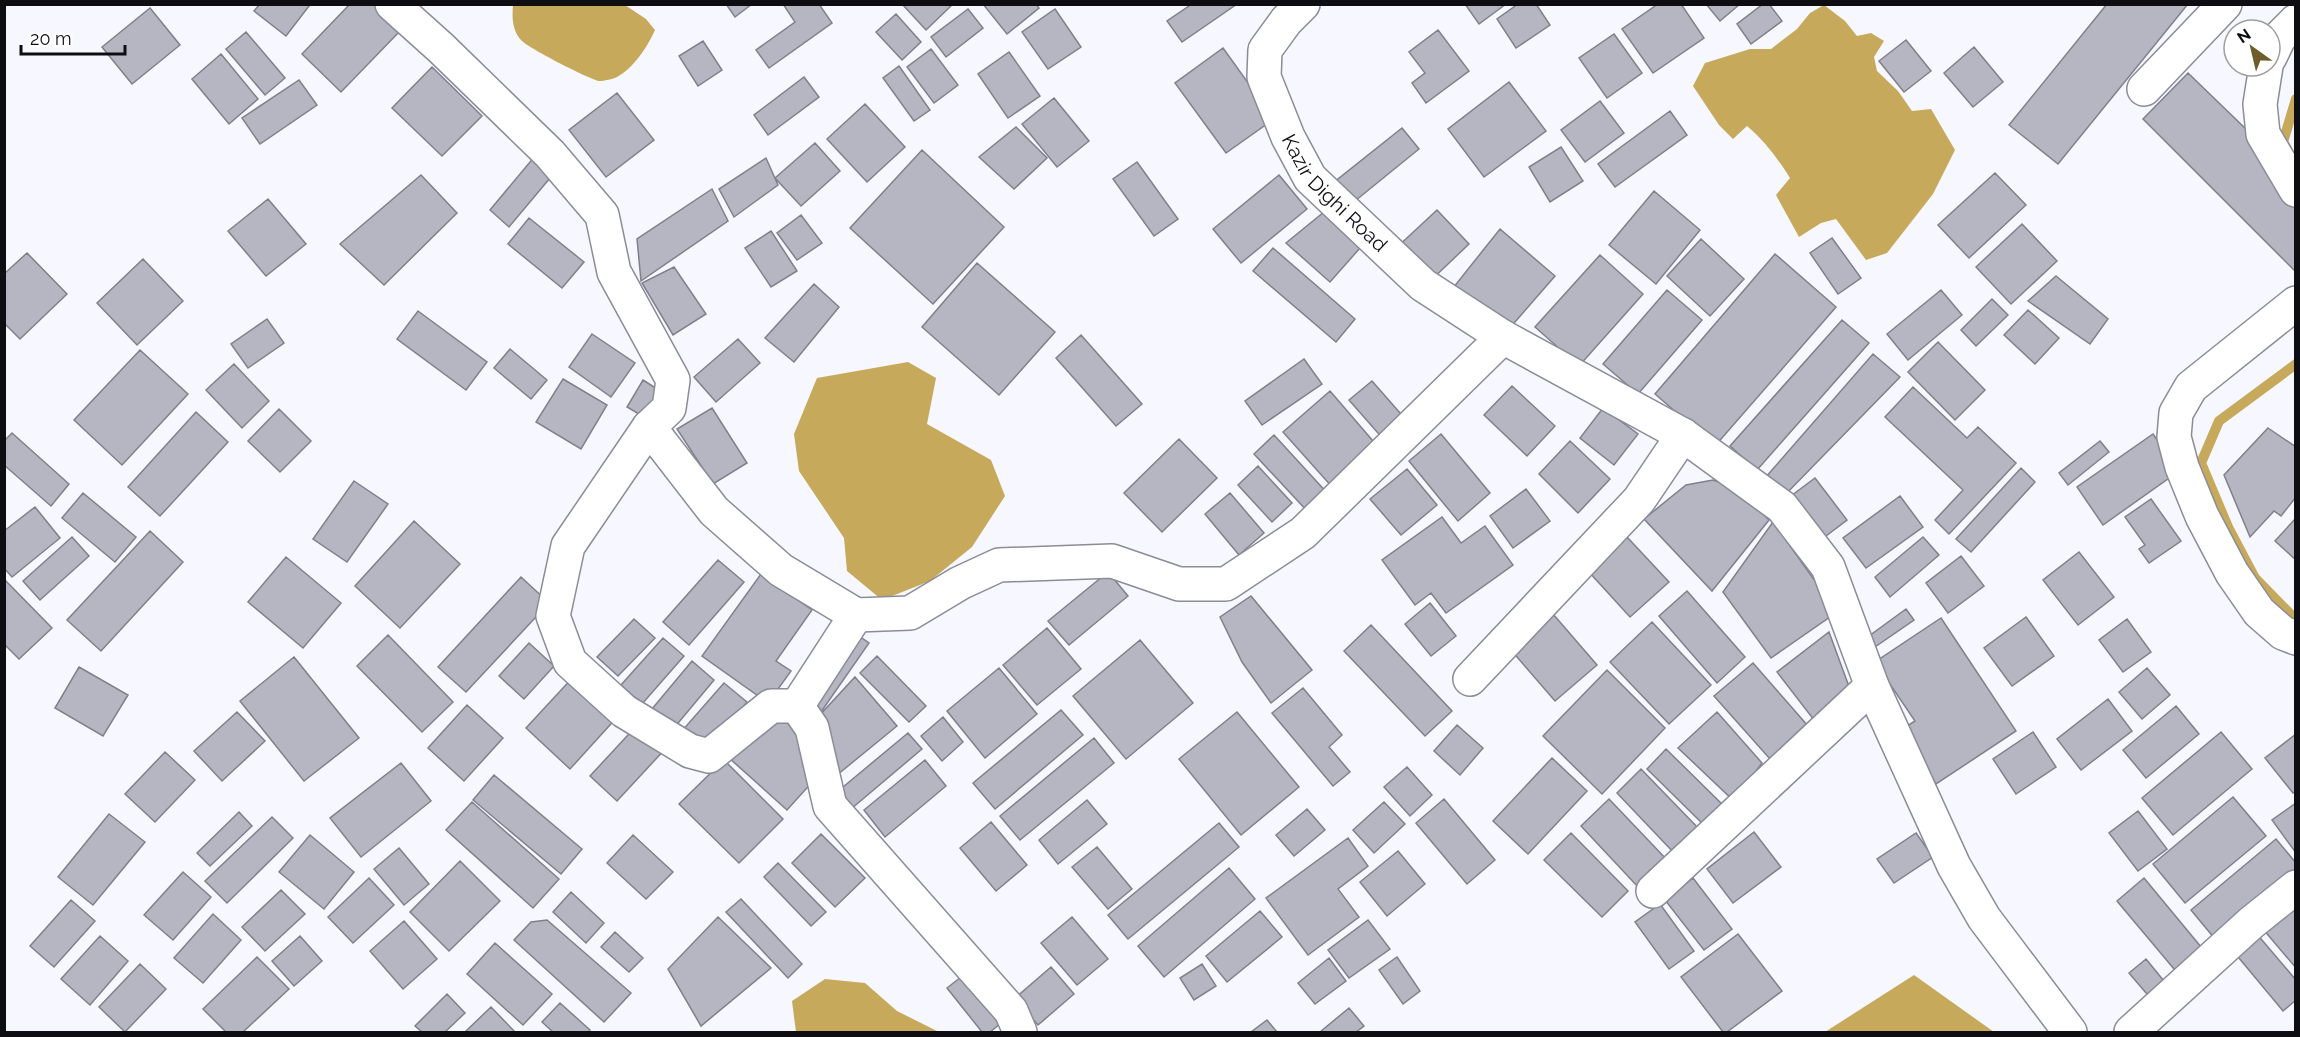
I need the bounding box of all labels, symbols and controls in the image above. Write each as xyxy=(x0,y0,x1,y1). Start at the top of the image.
scale bar xyxy=(21,18,124,56)
north arrow xyxy=(2222,18,2282,78)
text: N xyxy=(2234,25,2254,47)
text: 20 m xyxy=(30,28,72,49)
street label: Kazir Dighi Road xyxy=(1277,130,1392,257)

